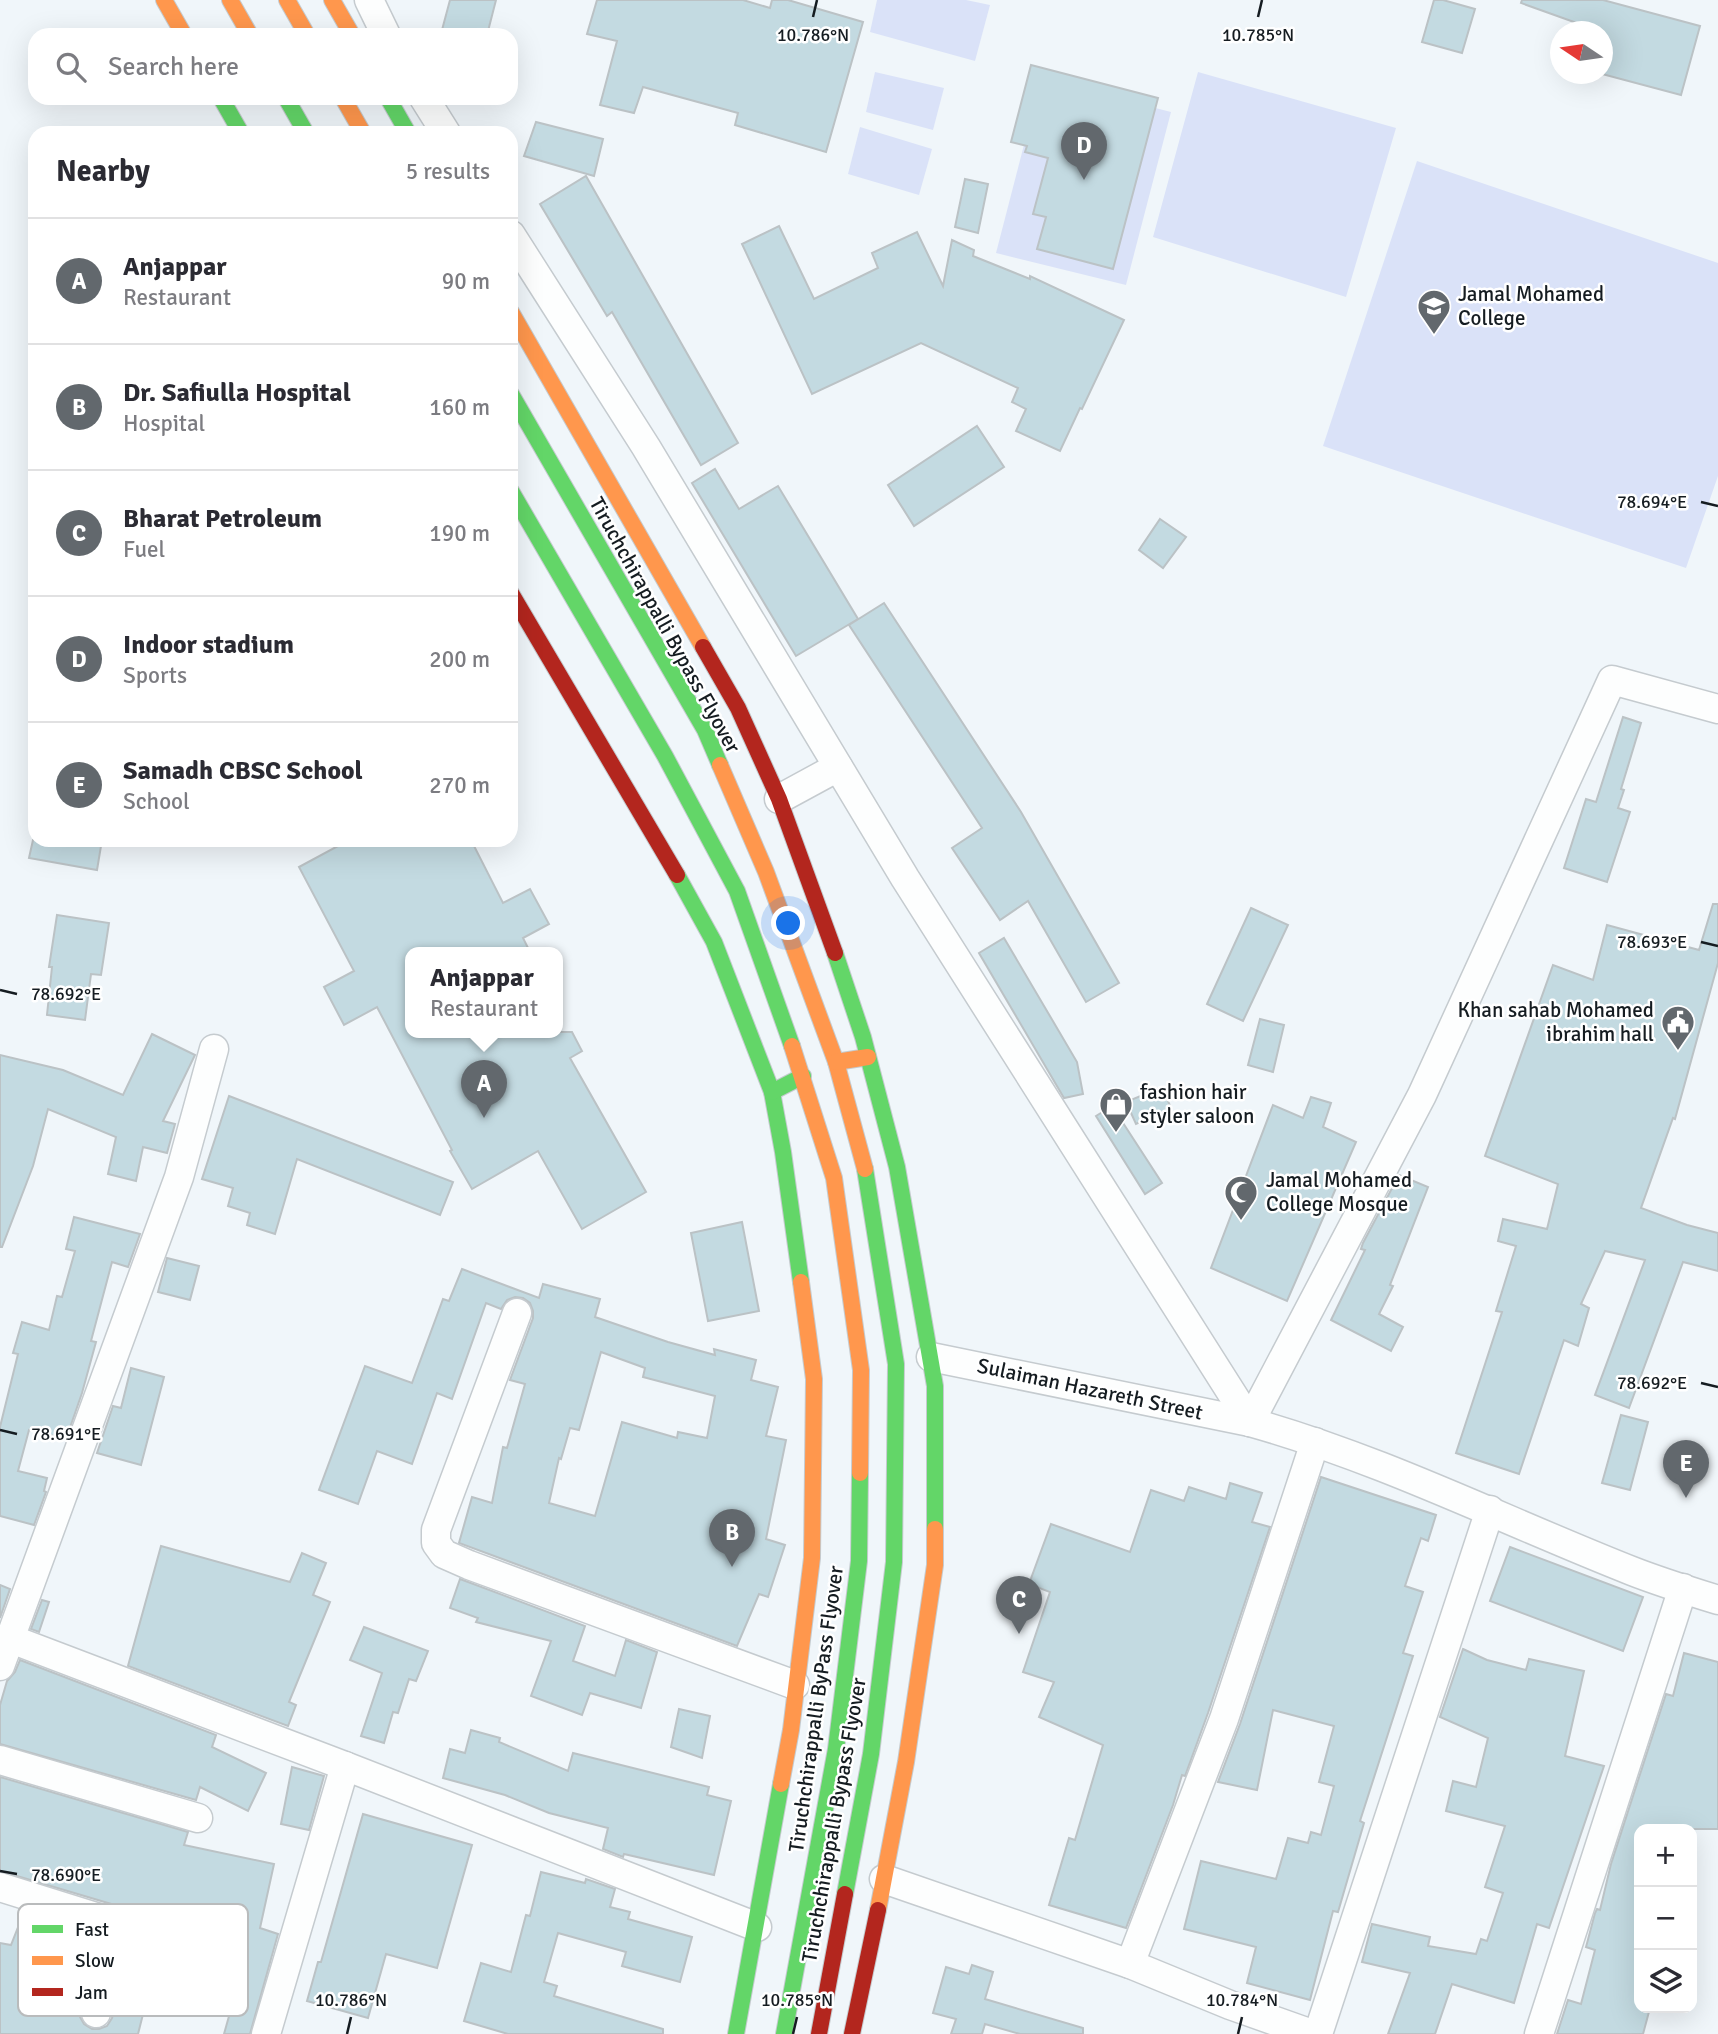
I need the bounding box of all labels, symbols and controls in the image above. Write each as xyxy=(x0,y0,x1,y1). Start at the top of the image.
north arrow xyxy=(1550,21,1613,84)
text: 10.786°N xyxy=(777,24,849,46)
text: 10.785°N xyxy=(1222,24,1294,46)
search box xyxy=(28,28,518,105)
icon: search xyxy=(52,48,90,86)
text: Search here xyxy=(108,51,239,83)
pin: D xyxy=(1061,122,1107,180)
text: Nearby xyxy=(56,153,150,190)
text: 5 results xyxy=(406,157,490,186)
text: Anjappar xyxy=(123,251,227,283)
text: A xyxy=(72,267,86,296)
text: 90 m xyxy=(442,267,490,296)
place label: Jamal Mohamed College xyxy=(1458,281,1604,331)
text: Restaurant xyxy=(123,283,231,312)
school or university icon: Jamal Mohamed College xyxy=(1415,287,1453,336)
text: Dr. Safiulla Hospital xyxy=(123,377,351,409)
text: B xyxy=(72,393,86,422)
text: 160 m xyxy=(429,393,490,422)
text: Hospital xyxy=(123,409,205,438)
text: 78.694°E xyxy=(1617,491,1687,513)
street label: Tiruchchirappalli Bypass Flyover xyxy=(584,492,746,758)
text: Bharat Petroleum xyxy=(123,503,322,535)
text: C xyxy=(72,519,86,548)
text: 190 m xyxy=(429,519,490,548)
text: Fuel xyxy=(123,535,165,564)
text: Indoor stadium xyxy=(123,629,294,661)
text: D xyxy=(71,645,87,674)
text: 200 m xyxy=(429,645,490,674)
text: Sports xyxy=(123,661,187,690)
text: Samadh CBSC School xyxy=(123,755,363,787)
text: E xyxy=(72,771,86,800)
text: 270 m xyxy=(429,771,490,800)
text: School xyxy=(123,787,190,816)
your location xyxy=(771,906,805,940)
text: 78.693°E xyxy=(1617,931,1687,953)
popup xyxy=(405,947,563,1038)
text: Anjappar xyxy=(430,962,534,994)
text: 78.692°E xyxy=(31,983,101,1005)
text: Restaurant xyxy=(430,994,538,1023)
place label: Khan sahab Mohamed ibrahim hall xyxy=(1457,997,1654,1047)
public building icon: Khan sahab Mohamed ibrahim hall xyxy=(1659,1003,1697,1052)
pin: A xyxy=(461,1060,507,1118)
place label: fashion hair styler saloon xyxy=(1140,1079,1254,1129)
shop icon: fashion hair styler saloon xyxy=(1097,1085,1135,1134)
place label: Jamal Mohamed College Mosque xyxy=(1266,1167,1412,1217)
mosque icon: Jamal Mohamed College Mosque xyxy=(1222,1173,1260,1222)
street label: Sulaiman Hazareth Street xyxy=(975,1352,1205,1426)
text: 78.692°E xyxy=(1617,1372,1687,1394)
text: 78.691°E xyxy=(31,1423,101,1445)
pin: E xyxy=(1663,1440,1709,1498)
pin: B xyxy=(709,1509,755,1567)
street label: Tiruchchirappalli ByPass Flyover xyxy=(783,1564,849,1854)
pin: C xyxy=(996,1576,1042,1634)
street label: Tiruchchirappalli Bypass Flyover xyxy=(796,1675,872,1964)
map controls xyxy=(1634,1824,1697,2013)
button: + xyxy=(1634,1824,1697,1887)
text: 78.690°E xyxy=(31,1864,101,1886)
button: − xyxy=(1634,1887,1697,1950)
legend xyxy=(18,1904,248,2016)
text: Fast xyxy=(75,1918,109,1942)
text: Slow xyxy=(75,1949,115,1973)
button: layers xyxy=(1634,1950,1697,2013)
text: Jam xyxy=(75,1981,108,2005)
text: 10.786°N xyxy=(315,1989,387,2011)
text: 10.785°N xyxy=(761,1989,833,2011)
text: 10.784°N xyxy=(1206,1989,1278,2011)

